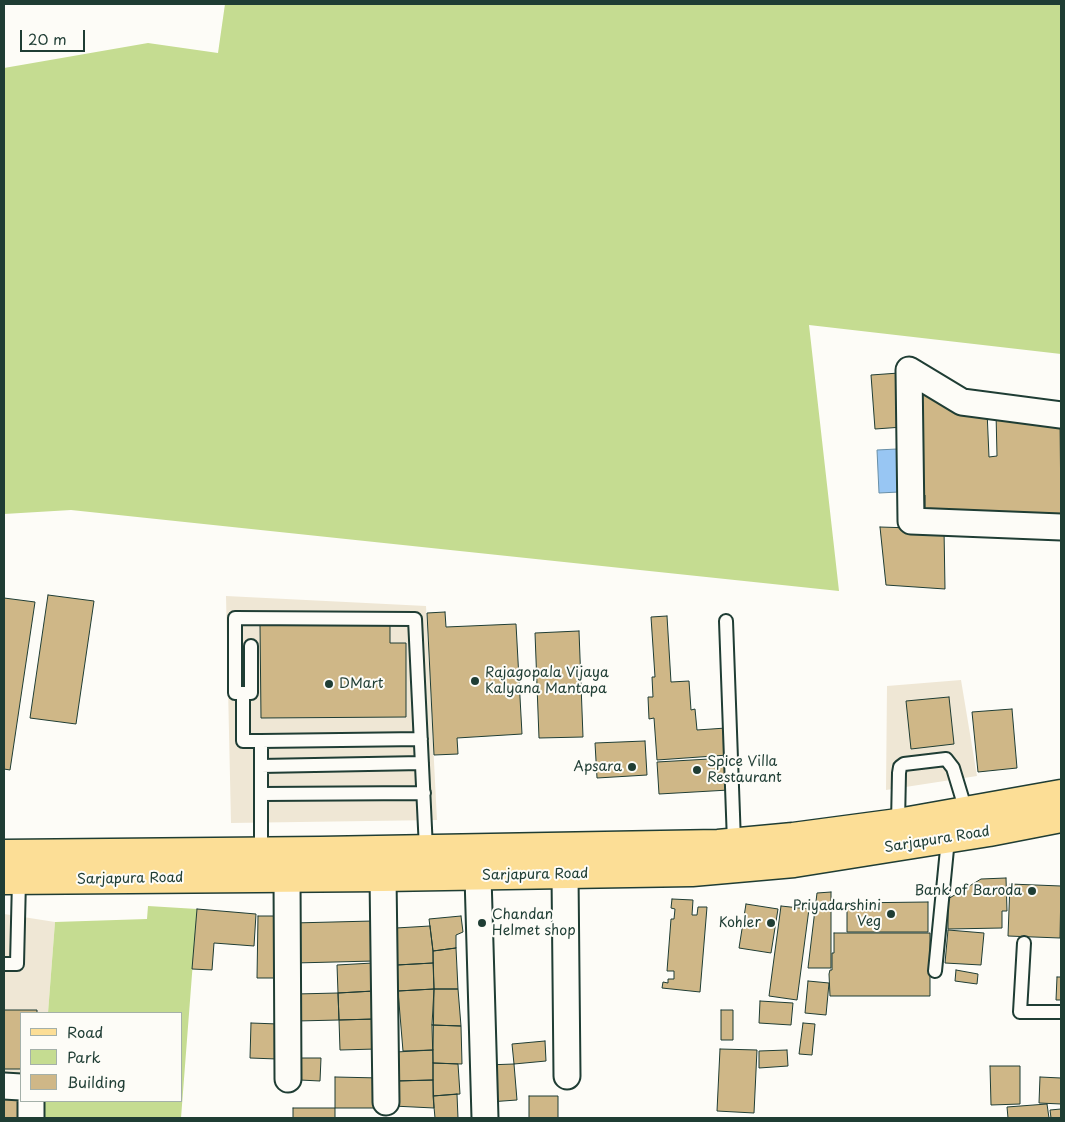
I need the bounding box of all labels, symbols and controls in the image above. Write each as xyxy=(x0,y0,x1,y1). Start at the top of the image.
scale bar xyxy=(22,20,88,52)
text: 20 m xyxy=(28,27,67,50)
place label: Rajagopala Vijaya Kalyana Mantapa xyxy=(485,665,609,698)
marker: Rajagopala Vijaya Kalyana Mantapa xyxy=(469,675,481,687)
place label: DMart xyxy=(339,676,384,692)
marker: DMart xyxy=(323,678,335,690)
place label: Spice Villa Restaurant xyxy=(707,754,782,786)
place label: Apsara xyxy=(573,759,622,775)
marker: Apsara xyxy=(626,761,638,773)
marker: Spice Villa Restaurant xyxy=(691,764,703,776)
street label: Sarjapura Road xyxy=(883,823,991,857)
street label: Sarjapura Road xyxy=(482,866,588,884)
street label: Sarjapura Road xyxy=(77,870,183,888)
place label: Bank of Baroda xyxy=(915,883,1022,899)
marker: Bank of Baroda xyxy=(1026,885,1038,897)
place label: Priyadarshini Veg xyxy=(793,898,881,930)
place label: Chandan Helmet shop xyxy=(492,907,576,940)
marker: Priyadarshini Veg xyxy=(885,908,897,920)
place label: Kohler xyxy=(718,915,761,931)
marker: Chandan Helmet shop xyxy=(476,917,488,929)
marker: Kohler xyxy=(765,917,777,929)
legend xyxy=(20,1012,182,1102)
text: Road xyxy=(67,1020,103,1043)
text: Park xyxy=(67,1045,101,1068)
text: Building xyxy=(67,1070,126,1093)

